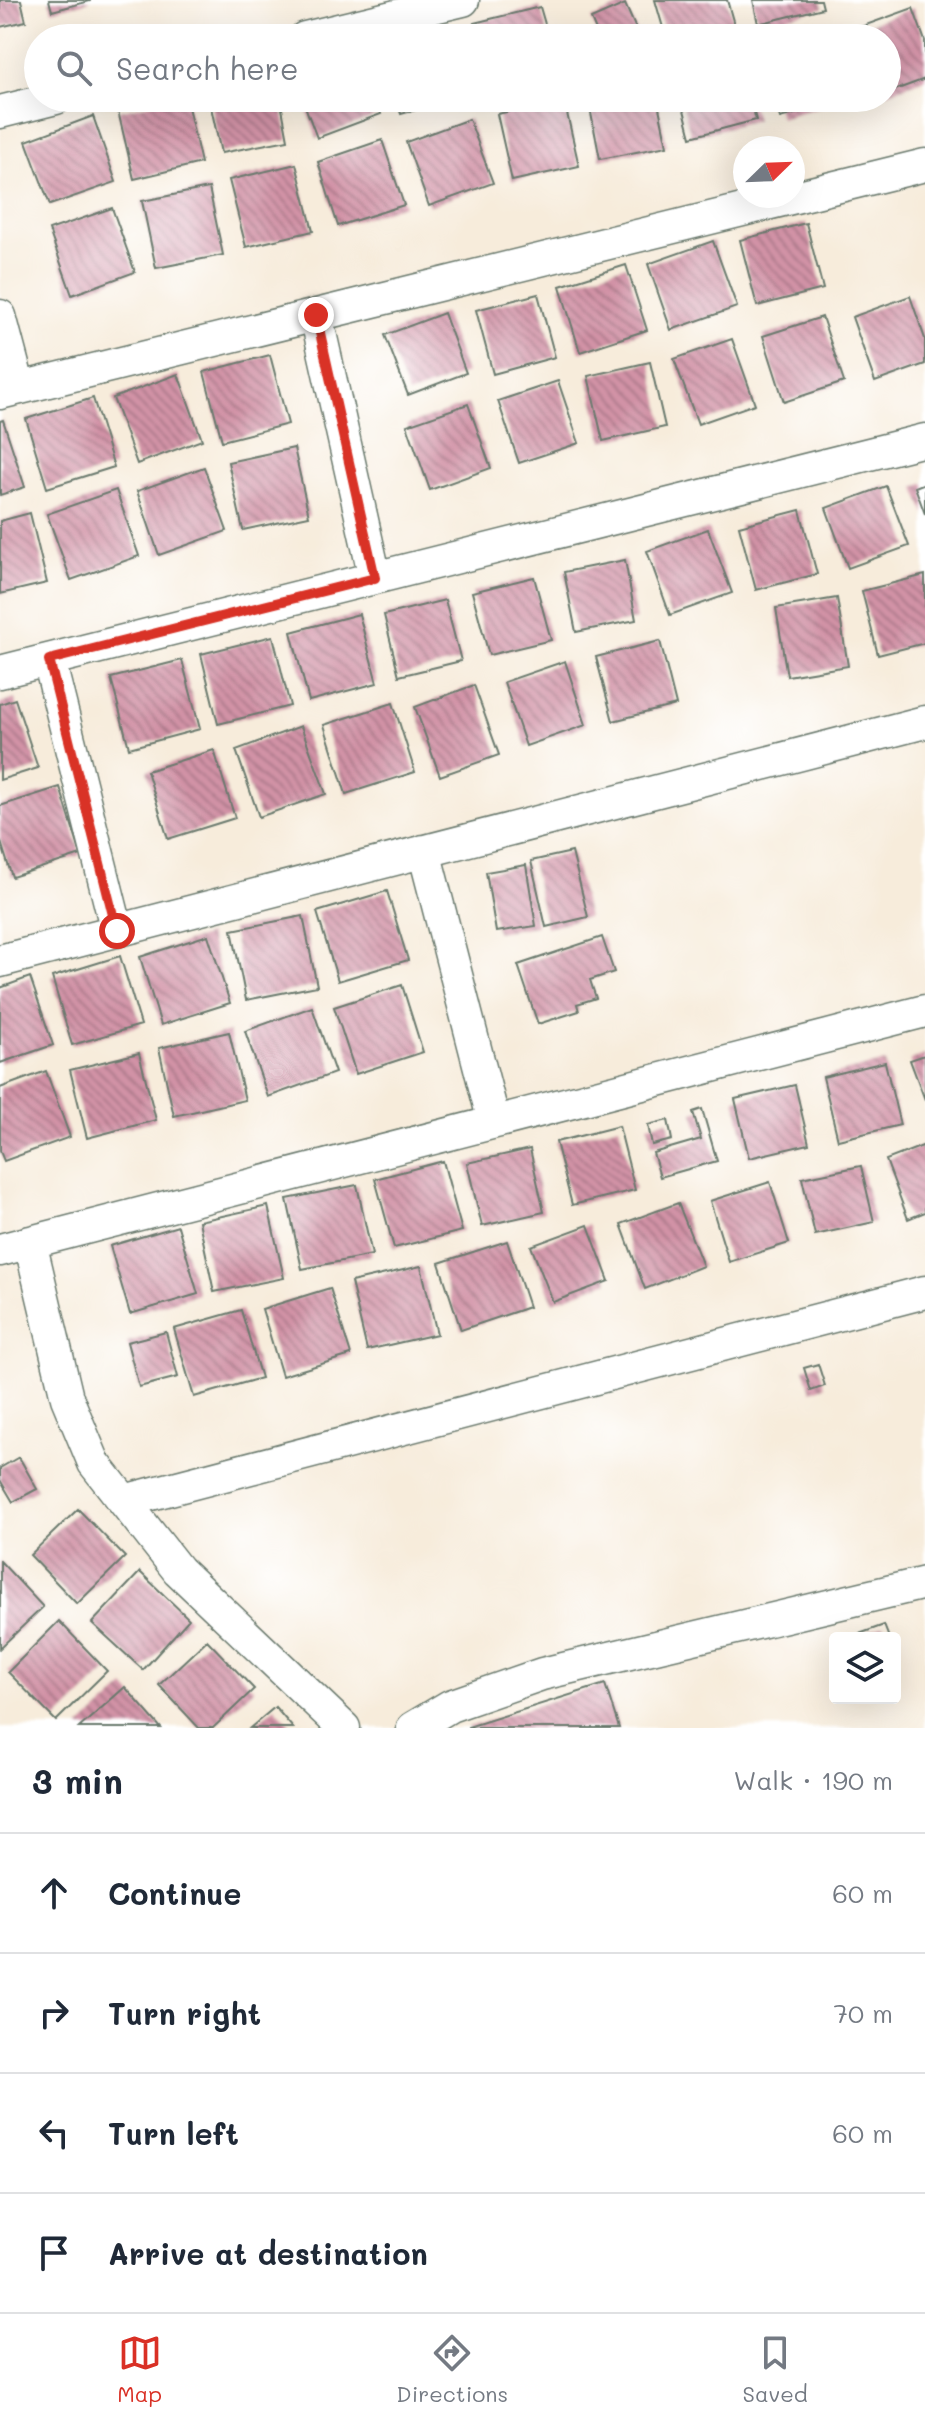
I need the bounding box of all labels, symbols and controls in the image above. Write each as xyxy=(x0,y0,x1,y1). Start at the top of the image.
search box xyxy=(24,24,901,112)
icon: search xyxy=(52,46,96,90)
text: Search here xyxy=(116,48,299,88)
north arrow xyxy=(733,136,805,208)
route end xyxy=(298,297,334,333)
route start xyxy=(99,913,135,949)
map controls xyxy=(829,1632,901,1704)
button: layers xyxy=(829,1632,901,1704)
text: 3 min xyxy=(32,1758,123,1803)
text: Walk · 190 m xyxy=(734,1763,893,1797)
icon: ahead xyxy=(32,1871,76,1915)
text: Continue xyxy=(108,1873,241,1913)
text: 60 m xyxy=(832,1876,893,1910)
icon: right xyxy=(32,1991,76,2035)
text: Turn right xyxy=(108,1993,261,2033)
text: 70 m xyxy=(833,1996,893,2030)
icon: left xyxy=(32,2111,76,2155)
text: Turn left xyxy=(108,2113,239,2153)
text: 60 m xyxy=(832,2116,893,2150)
icon: arrive xyxy=(32,2231,76,2275)
text: Arrive at destination xyxy=(108,2233,428,2273)
tab: Map xyxy=(117,2331,162,2408)
tab: Directions xyxy=(396,2331,508,2408)
tab: Saved xyxy=(743,2331,808,2408)

